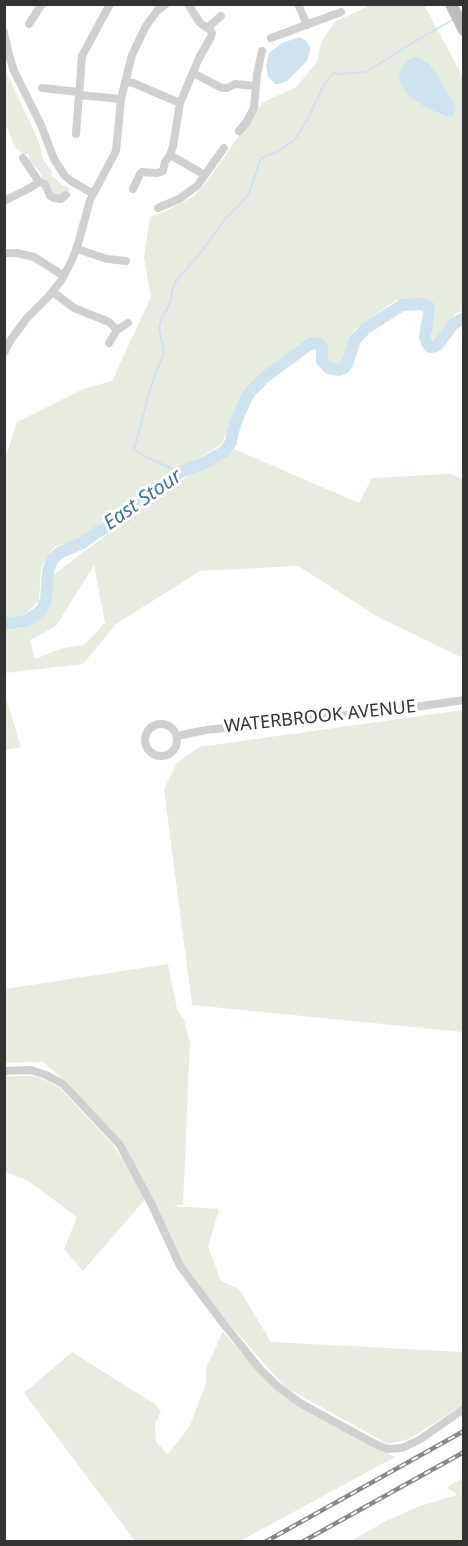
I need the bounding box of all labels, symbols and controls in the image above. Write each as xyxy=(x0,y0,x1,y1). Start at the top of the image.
water label: East Stour xyxy=(99,464,187,536)
street label: WATERBROOK AVENUE xyxy=(223,696,417,738)

